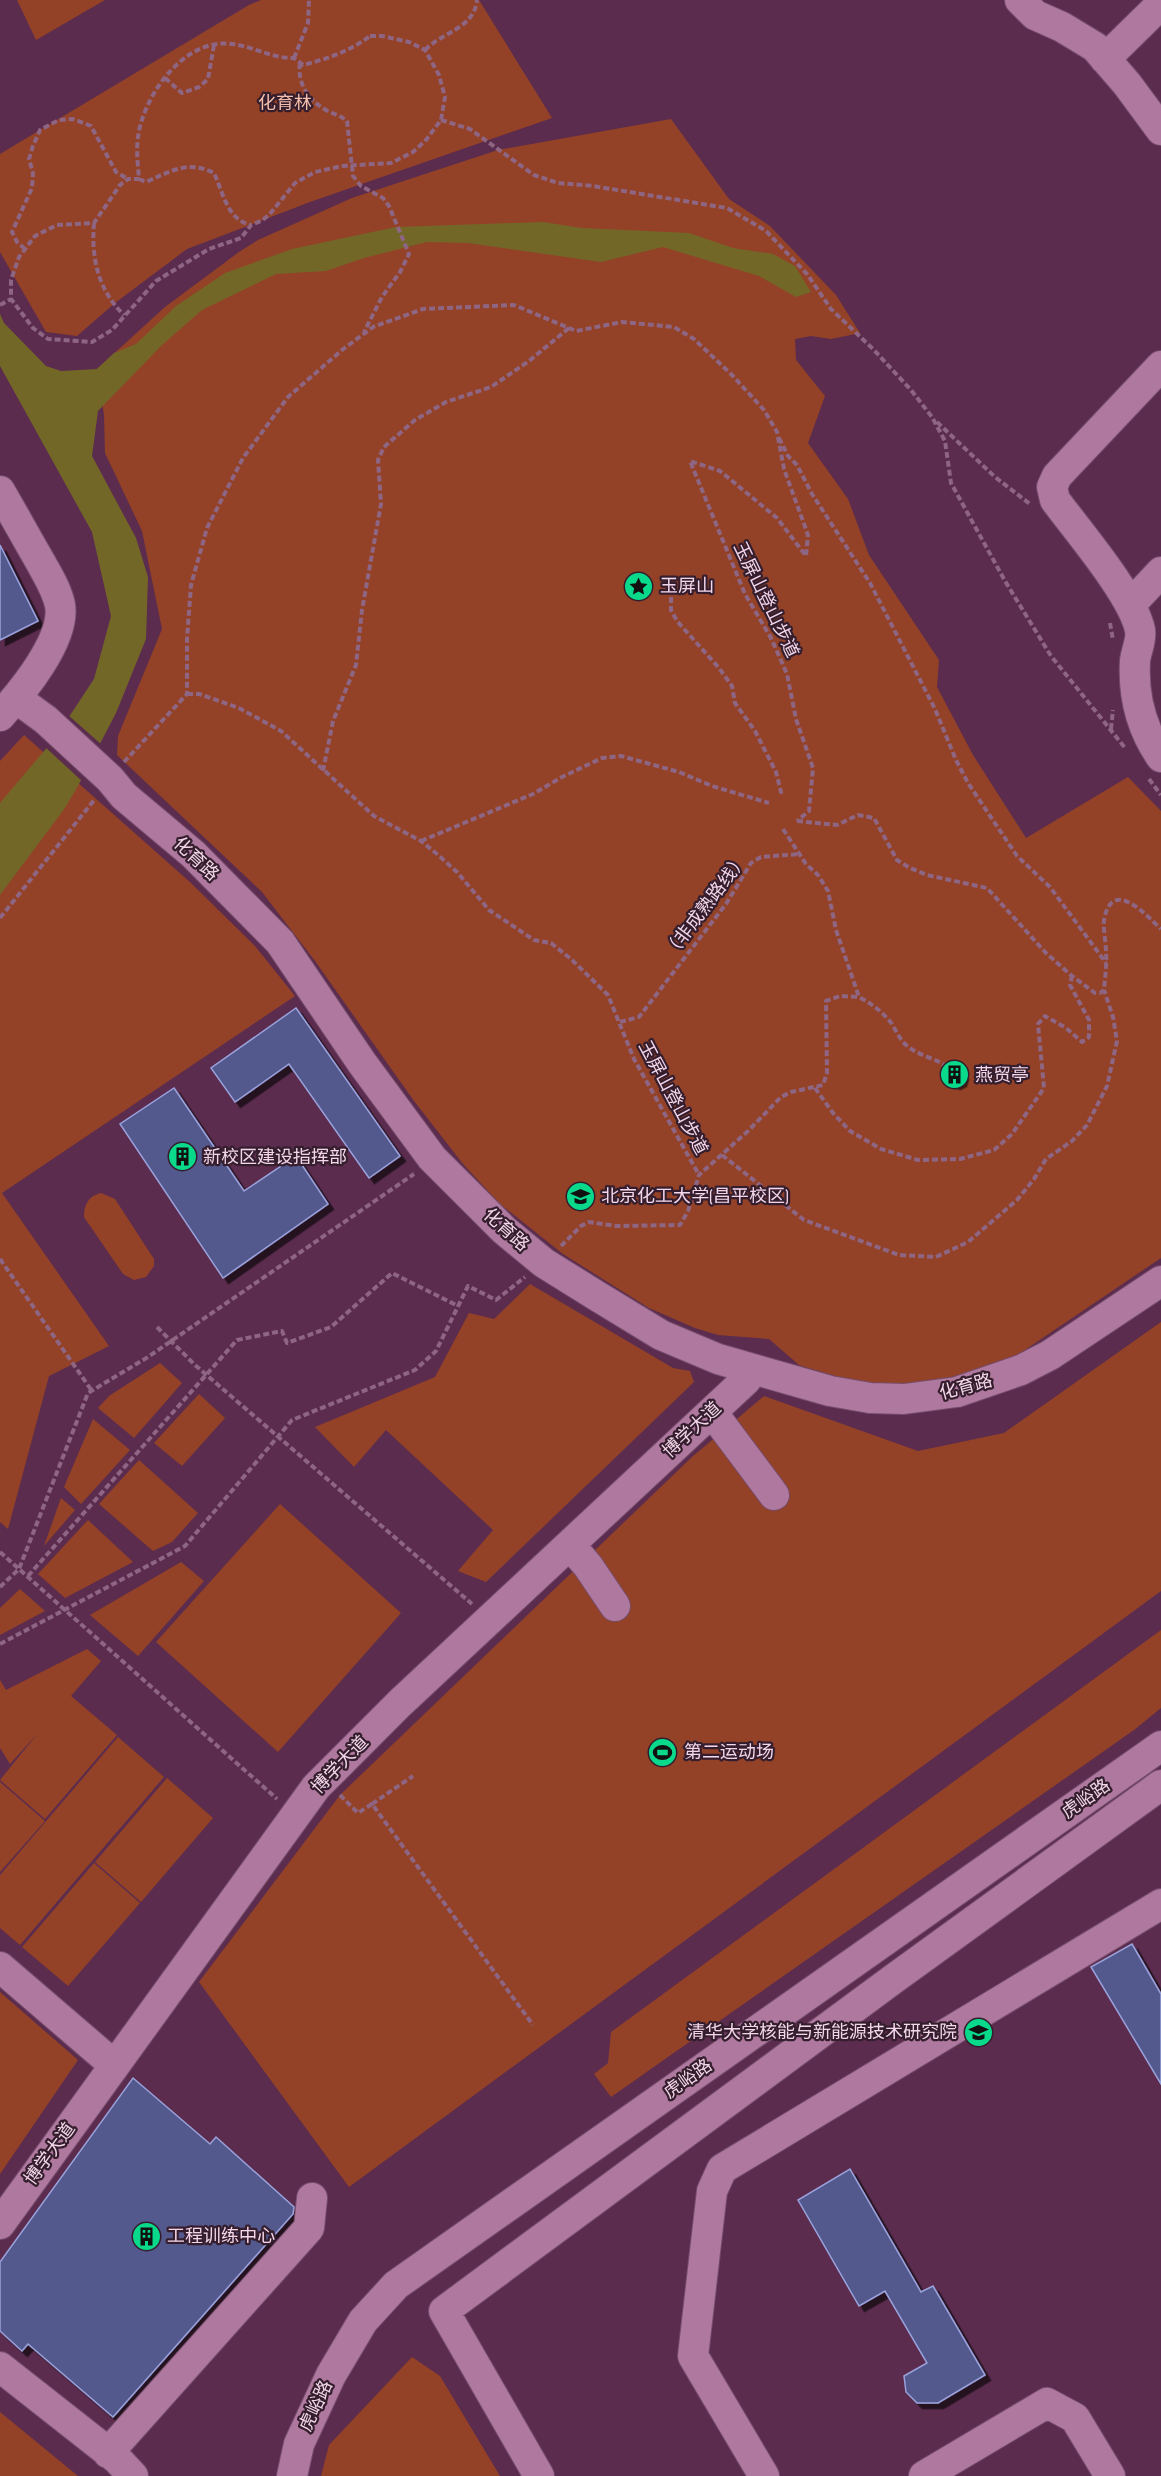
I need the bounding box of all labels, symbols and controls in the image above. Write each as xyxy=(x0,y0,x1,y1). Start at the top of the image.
park label: 化育林 xyxy=(258,93,312,114)
street label: 玉屏山登山步道 xyxy=(729,539,803,661)
place icon: 玉屏山 xyxy=(623,570,655,602)
place label: 玉屏山 xyxy=(660,576,714,597)
street label: 化育路 xyxy=(169,833,223,885)
street label: （非成熟路线） xyxy=(660,849,752,963)
street label: 玉屏山登山步道 xyxy=(634,1037,712,1159)
building icon: 燕贸亭 xyxy=(938,1059,970,1091)
place label: 燕贸亭 xyxy=(975,1065,1029,1086)
building icon: 新校区建设指挥部 xyxy=(166,1141,198,1173)
place label: 新校区建设指挥部 xyxy=(203,1147,347,1168)
school or university icon: 北京化工大学(昌平校区) xyxy=(564,1180,596,1212)
place label: 北京化工大学(昌平校区) xyxy=(601,1186,789,1207)
street label: 化育路 xyxy=(479,1204,533,1256)
street label: 化育路 xyxy=(937,1370,995,1404)
street label: 博学大道 xyxy=(659,1398,725,1462)
street label: 博学大道 xyxy=(307,1732,373,1798)
sports icon: 第二运动场 xyxy=(647,1736,679,1768)
place label: 第二运动场 xyxy=(684,1742,774,1763)
street label: 虎峪路 xyxy=(1058,1775,1114,1823)
school or university icon: 清华大学核能与新能源技术研究院 xyxy=(962,2016,994,2048)
place label: 清华大学核能与新能源技术研究院 xyxy=(687,2022,957,2043)
street label: 虎峪路 xyxy=(660,2055,716,2103)
street label: 博学大道 xyxy=(20,2119,80,2189)
building icon: 工程训练中心 xyxy=(130,2220,162,2252)
place label: 工程训练中心 xyxy=(167,2226,275,2247)
street label: 虎峪路 xyxy=(295,2377,337,2435)

